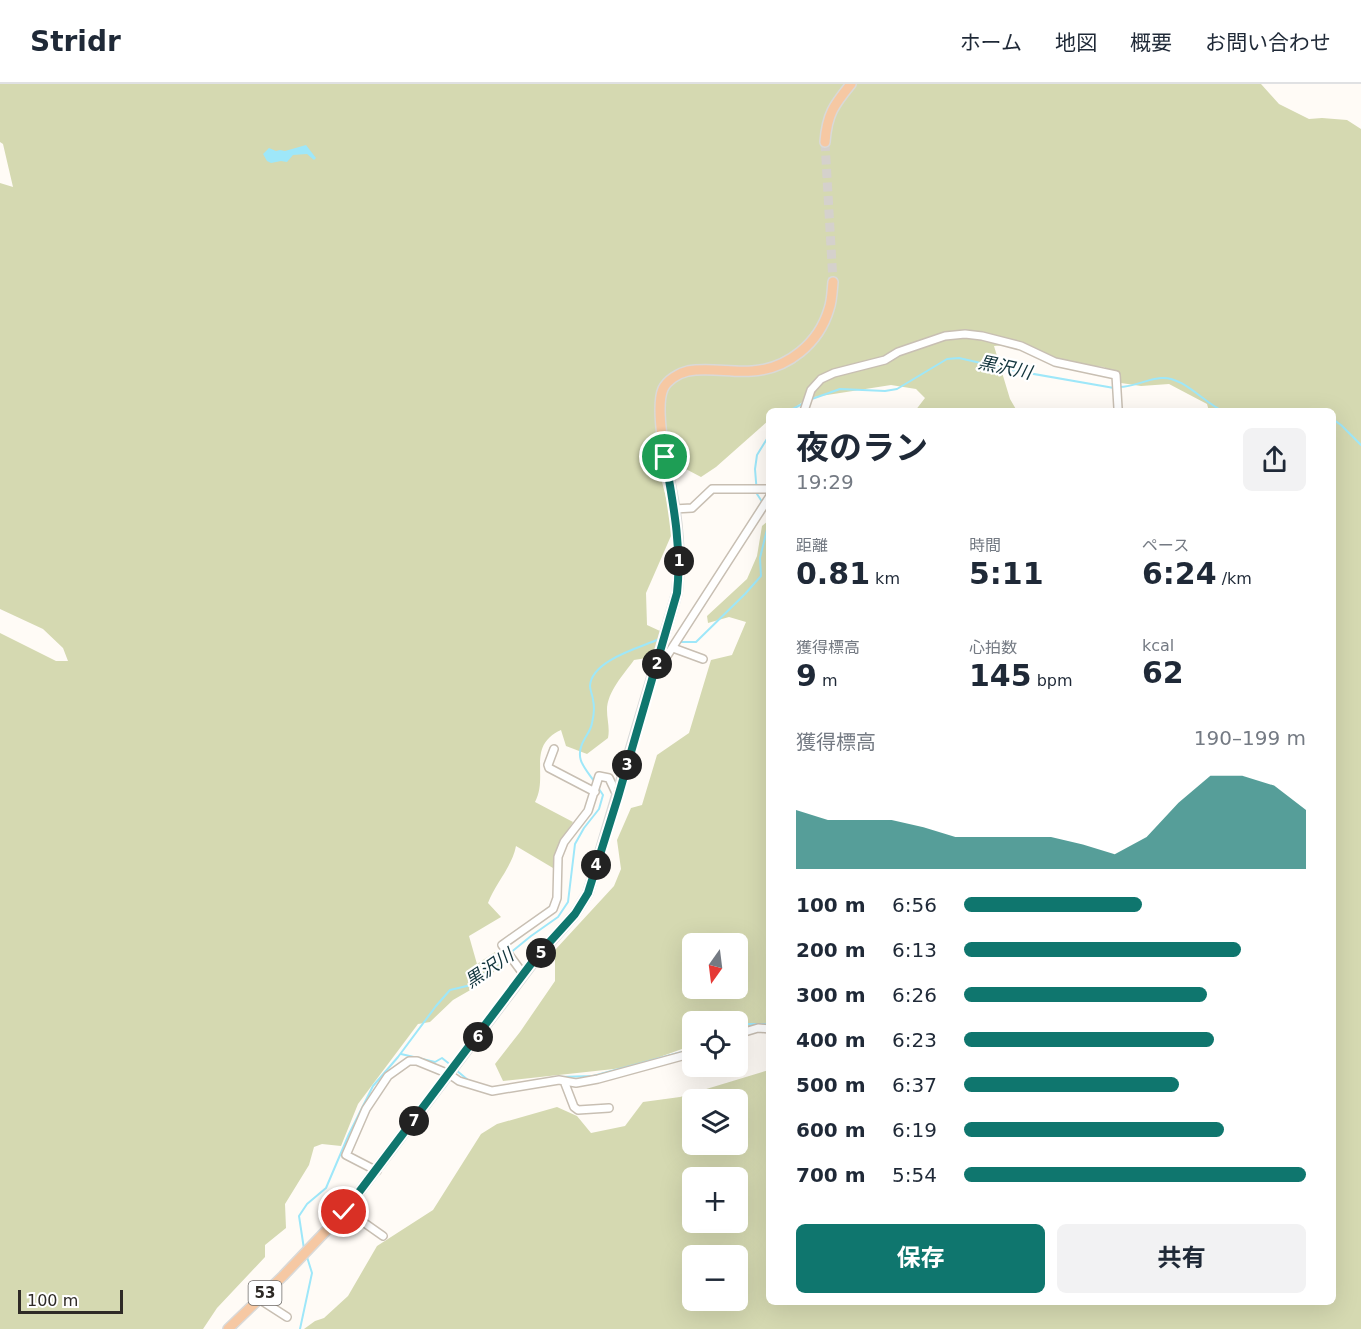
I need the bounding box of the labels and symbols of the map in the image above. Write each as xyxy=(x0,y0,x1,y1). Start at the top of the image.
water label: 黒沢川 xyxy=(976,351,1036,383)
pin xyxy=(639,431,690,482)
pin: 1 xyxy=(664,546,694,576)
pin: 2 xyxy=(642,649,672,679)
pin: 3 xyxy=(612,750,642,780)
pin: 4 xyxy=(581,850,611,880)
north arrow xyxy=(682,933,748,999)
pin: 5 xyxy=(526,938,556,968)
water label: 黒沢川 xyxy=(461,943,519,992)
pin: 6 xyxy=(463,1022,493,1052)
pin: 7 xyxy=(399,1106,429,1136)
pin xyxy=(318,1186,369,1237)
road number: 53 xyxy=(248,1281,282,1305)
scale bar xyxy=(18,1287,123,1314)

